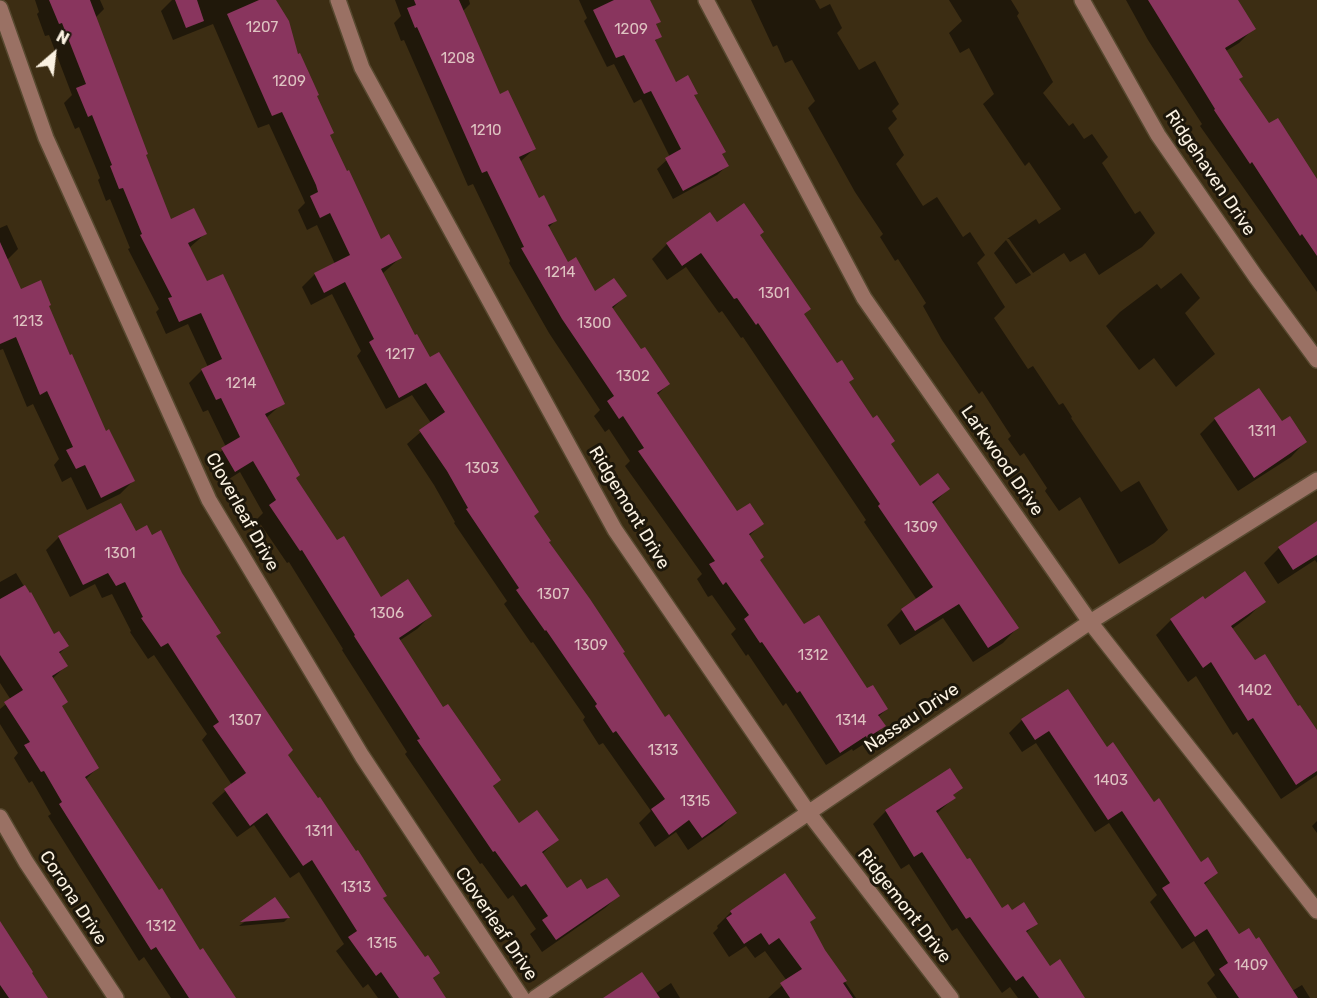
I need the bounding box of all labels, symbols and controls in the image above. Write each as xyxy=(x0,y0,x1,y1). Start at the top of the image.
house number: 1207 xyxy=(246,19,278,37)
house number: 1209 xyxy=(614,21,648,39)
north arrow xyxy=(24,24,84,84)
text: N xyxy=(53,27,72,49)
house number: 1208 xyxy=(441,50,475,68)
house number: 1209 xyxy=(272,73,306,91)
street label: Ridgehaven Drive xyxy=(1160,106,1260,240)
house number: 1210 xyxy=(470,122,502,140)
house number: 1214 xyxy=(545,264,575,282)
house number: 1301 xyxy=(758,285,790,303)
house number: 1213 xyxy=(13,313,43,331)
house number: 1300 xyxy=(577,315,611,333)
house number: 1217 xyxy=(385,346,415,364)
house number: 1302 xyxy=(616,368,650,386)
house number: 1214 xyxy=(226,375,256,393)
street label: Larkwood Drive xyxy=(956,402,1048,520)
house number: 1311 xyxy=(1248,423,1276,441)
street label: Ridgemont Drive xyxy=(584,443,674,573)
street label: Cloverleaf Drive xyxy=(201,449,283,575)
house number: 1303 xyxy=(465,460,499,478)
house number: 1309 xyxy=(904,519,938,537)
house number: 1301 xyxy=(104,545,136,563)
house number: 1307 xyxy=(537,586,569,604)
house number: 1306 xyxy=(370,605,404,623)
house number: 1309 xyxy=(574,637,608,655)
house number: 1312 xyxy=(798,647,828,665)
street label: Nassau Drive xyxy=(861,678,963,758)
house number: 1402 xyxy=(1238,682,1272,700)
house number: 1307 xyxy=(229,712,261,730)
house number: 1314 xyxy=(836,712,866,730)
house number: 1313 xyxy=(648,742,678,760)
house number: 1403 xyxy=(1094,772,1128,790)
house number: 1315 xyxy=(680,793,710,811)
house number: 1311 xyxy=(305,823,333,841)
street label: Ridgemont Drive xyxy=(853,844,955,968)
street label: Corona Drive xyxy=(35,847,111,949)
street label: Cloverleaf Drive xyxy=(450,863,542,985)
house number: 1313 xyxy=(341,879,371,897)
house number: 1312 xyxy=(146,918,176,936)
house number: 1315 xyxy=(367,935,397,953)
house number: 1409 xyxy=(1234,957,1268,975)

